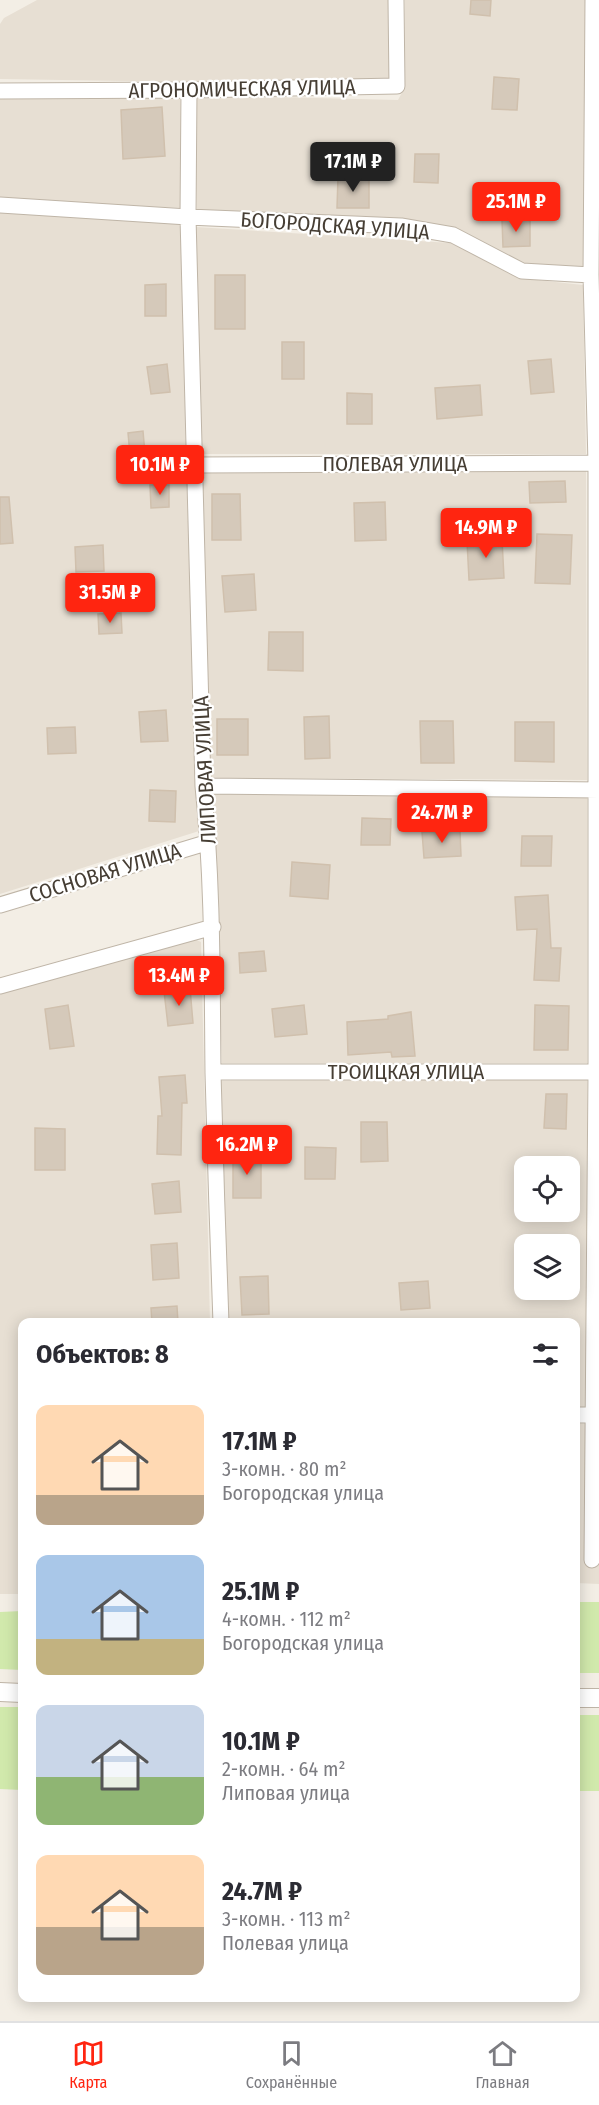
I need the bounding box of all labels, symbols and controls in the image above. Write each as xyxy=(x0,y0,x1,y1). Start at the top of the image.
street label: АГРОНОМИЧЕСКАЯ УЛИЦА xyxy=(128,74,356,104)
pin: 17.1M ₽ xyxy=(298,142,408,193)
text: 17.1M ₽ xyxy=(324,149,382,173)
pin: 25.1M ₽ xyxy=(461,182,571,233)
text: 25.1M ₽ xyxy=(486,189,546,213)
street label: БОГОРОДСКАЯ УЛИЦА xyxy=(240,206,430,246)
pin: 10.1M ₽ xyxy=(105,445,215,496)
street label: ПОЛЕВАЯ УЛИЦА xyxy=(322,451,468,477)
text: 10.1M ₽ xyxy=(130,452,190,476)
pin: 14.9M ₽ xyxy=(431,508,541,559)
text: 14.9M ₽ xyxy=(455,515,517,539)
pin: 31.5M ₽ xyxy=(55,573,165,624)
text: 31.5M ₽ xyxy=(79,580,141,604)
street label: ЛИПОВАЯ УЛИЦА xyxy=(188,695,222,845)
pin: 24.7M ₽ xyxy=(387,793,497,844)
text: 24.7M ₽ xyxy=(411,800,473,824)
street label: СОСНОВАЯ УЛИЦА xyxy=(26,838,184,908)
pin: 13.4M ₽ xyxy=(124,956,234,1007)
text: 13.4M ₽ xyxy=(148,963,210,987)
street label: ТРОИЦКАЯ УЛИЦА xyxy=(328,1059,484,1085)
pin: 16.2M ₽ xyxy=(192,1125,302,1176)
text: 16.2M ₽ xyxy=(216,1132,278,1156)
map controls xyxy=(514,1156,580,1300)
button: locate xyxy=(514,1156,580,1222)
button: layers xyxy=(514,1234,580,1300)
icon: filters xyxy=(529,1338,562,1371)
text: Объектов: 8 xyxy=(36,1339,169,1370)
text: 17.1M ₽ xyxy=(222,1426,297,1457)
icon: home xyxy=(84,1429,156,1501)
text: 3-комн. · 80 m² xyxy=(222,1457,346,1481)
text: Богородская улица xyxy=(222,1481,384,1505)
text: 25.1M ₽ xyxy=(222,1576,299,1607)
icon: home xyxy=(84,1579,156,1651)
text: 4-комн. · 112 m² xyxy=(222,1607,351,1631)
text: Богородская улица xyxy=(222,1631,384,1655)
text: 10.1M ₽ xyxy=(222,1726,300,1757)
icon: home xyxy=(84,1729,156,1801)
text: 2-комн. · 64 m² xyxy=(222,1757,345,1781)
text: Липовая улица xyxy=(222,1781,350,1805)
text: 24.7M ₽ xyxy=(222,1876,302,1907)
icon: home xyxy=(84,1879,156,1951)
text: 3-комн. · 113 m² xyxy=(222,1907,350,1931)
text: Полевая улица xyxy=(222,1931,349,1955)
tab: Карта xyxy=(69,2037,107,2092)
tab: Сохранённые xyxy=(246,2037,337,2092)
tab: Главная xyxy=(476,2037,530,2092)

